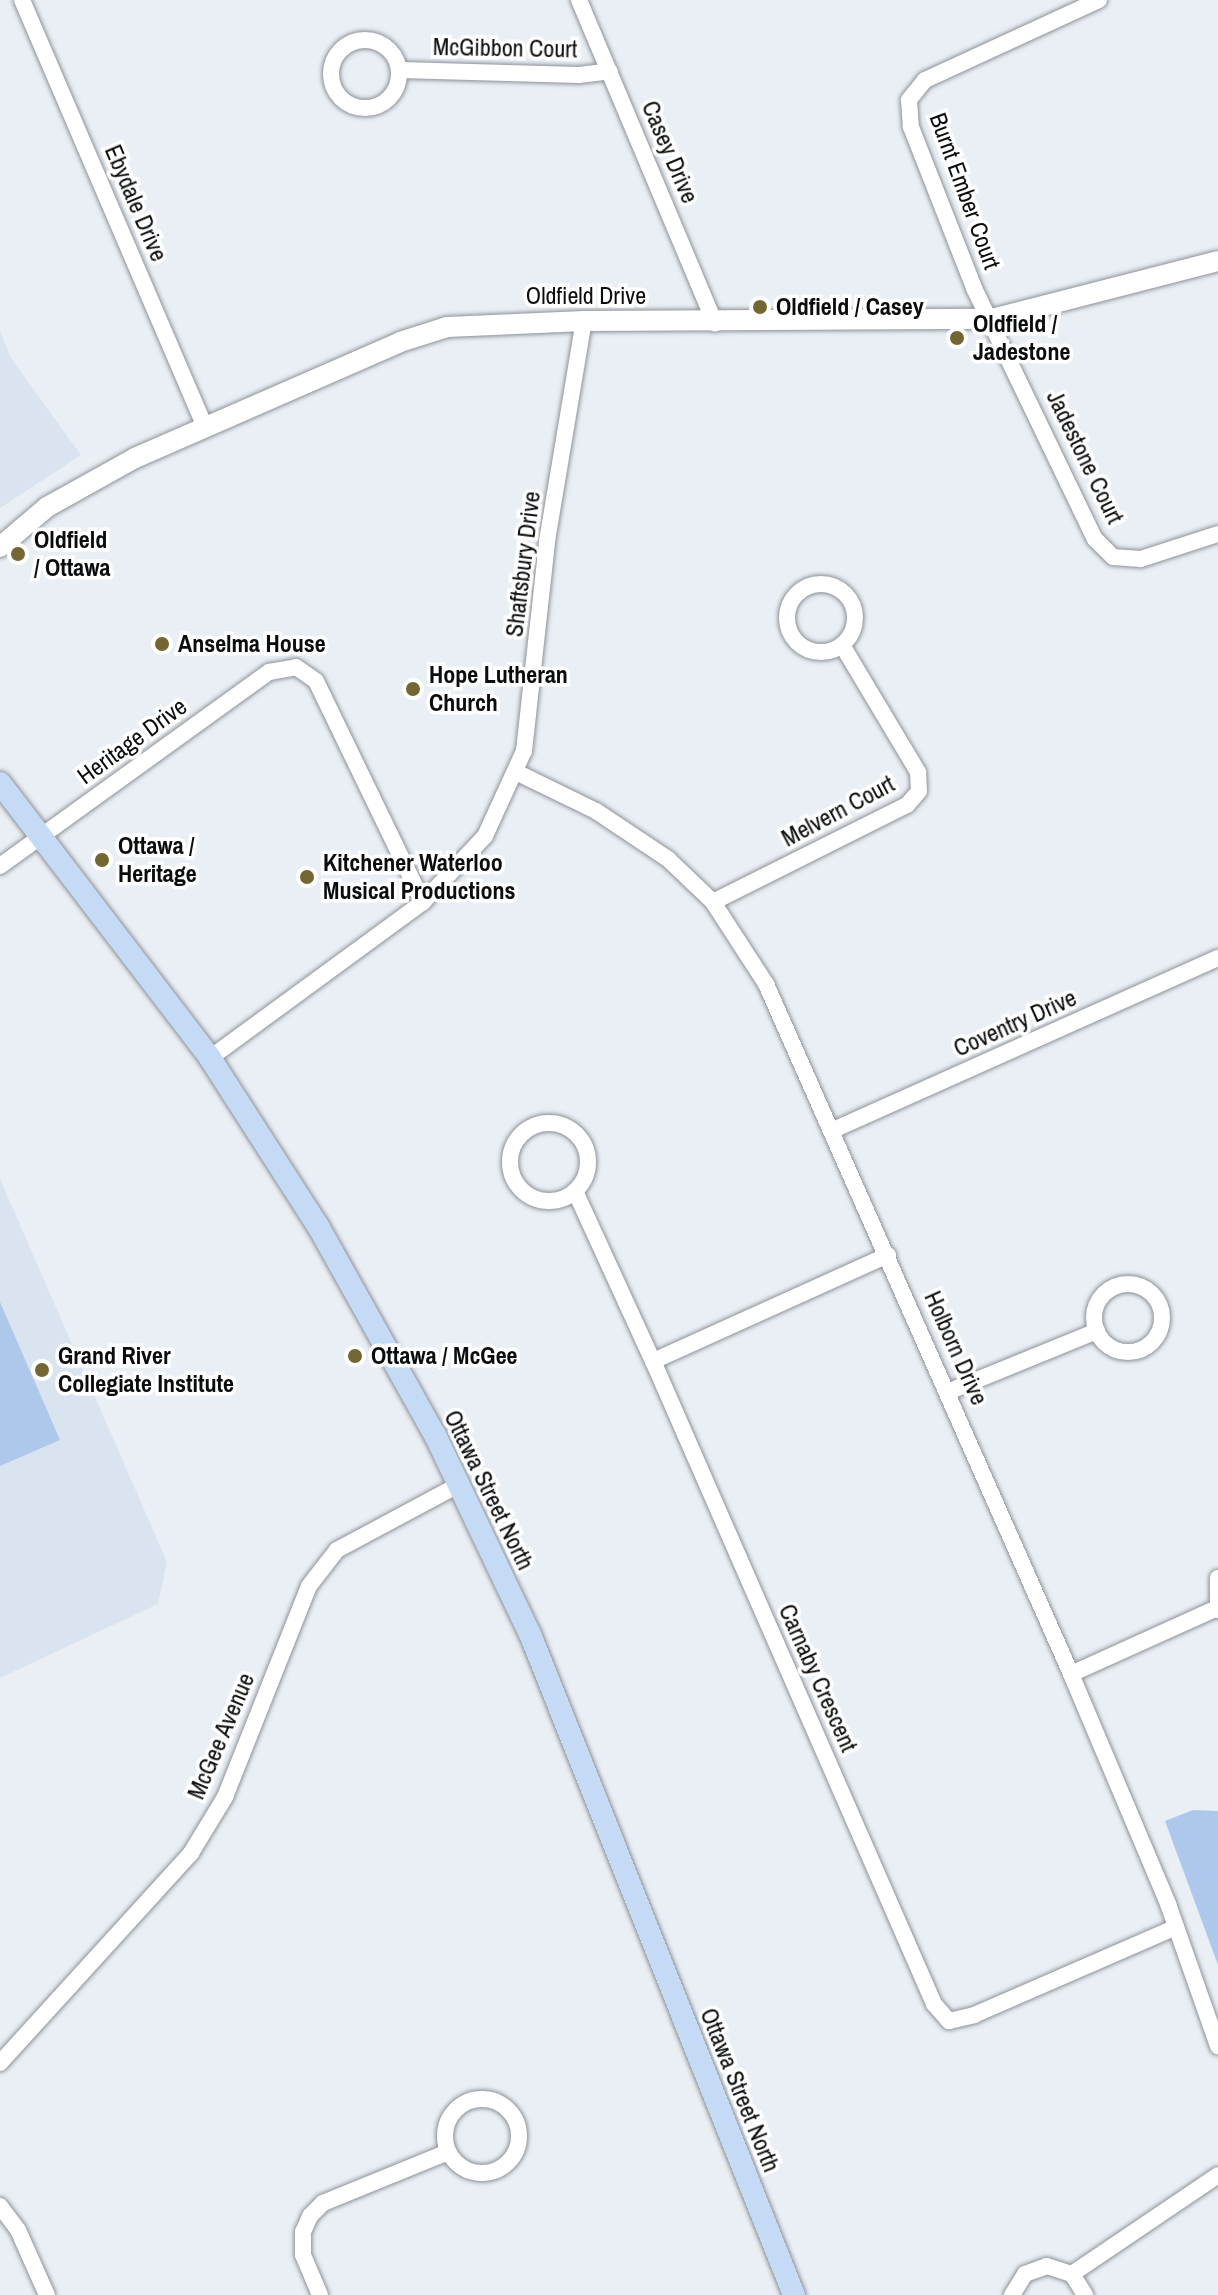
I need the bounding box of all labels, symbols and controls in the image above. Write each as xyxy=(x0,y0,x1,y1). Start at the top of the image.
street label: McGibbon Court xyxy=(433,32,577,64)
street label: Casey Drive xyxy=(636,97,704,207)
street label: Burnt Ember Court xyxy=(923,109,1007,273)
street label: Ebydale Drive xyxy=(99,140,173,266)
street label: Oldfield Drive xyxy=(526,282,646,310)
place label: Oldfield / Casey xyxy=(776,293,924,321)
marker: Oldfield / Casey xyxy=(751,298,769,316)
place label: Oldfield / Jadestone xyxy=(973,310,1070,366)
marker: Oldfield / Jadestone xyxy=(948,329,966,347)
street label: Jadestone Court xyxy=(1040,386,1130,528)
street label: Shaftsbury Drive xyxy=(500,490,546,638)
place label: Oldfield / Ottawa xyxy=(34,526,111,582)
marker: Oldfield / Ottawa xyxy=(9,545,27,563)
place label: Anselma House xyxy=(178,630,326,658)
marker: Anselma House xyxy=(153,635,171,653)
place label: Hope Lutheran Church xyxy=(429,661,568,717)
marker: Hope Lutheran Church xyxy=(404,680,422,698)
street label: Heritage Drive xyxy=(72,692,192,790)
street label: Melvern Court xyxy=(777,769,899,853)
place label: Ottawa / Heritage xyxy=(118,832,197,888)
place label: Kitchener Waterloo Musical Productions xyxy=(323,849,515,905)
marker: Ottawa / Heritage xyxy=(93,851,111,869)
marker: Kitchener Waterloo Musical Productions xyxy=(298,868,316,886)
street label: Coventry Drive xyxy=(949,983,1081,1063)
street label: Holborn Drive xyxy=(918,1287,994,1409)
place label: Grand River Collegiate Institute xyxy=(58,1342,234,1398)
place label: Ottawa / McGee xyxy=(371,1342,518,1370)
marker: Ottawa / McGee xyxy=(346,1347,364,1365)
marker: Grand River Collegiate Institute xyxy=(33,1361,51,1379)
street label: Ottawa Street North xyxy=(438,1406,540,1574)
street label: Carnaby Crescent xyxy=(773,1600,863,1756)
street label: McGee Avenue xyxy=(181,1668,261,1804)
street label: Ottawa Street North xyxy=(694,2004,786,2176)

